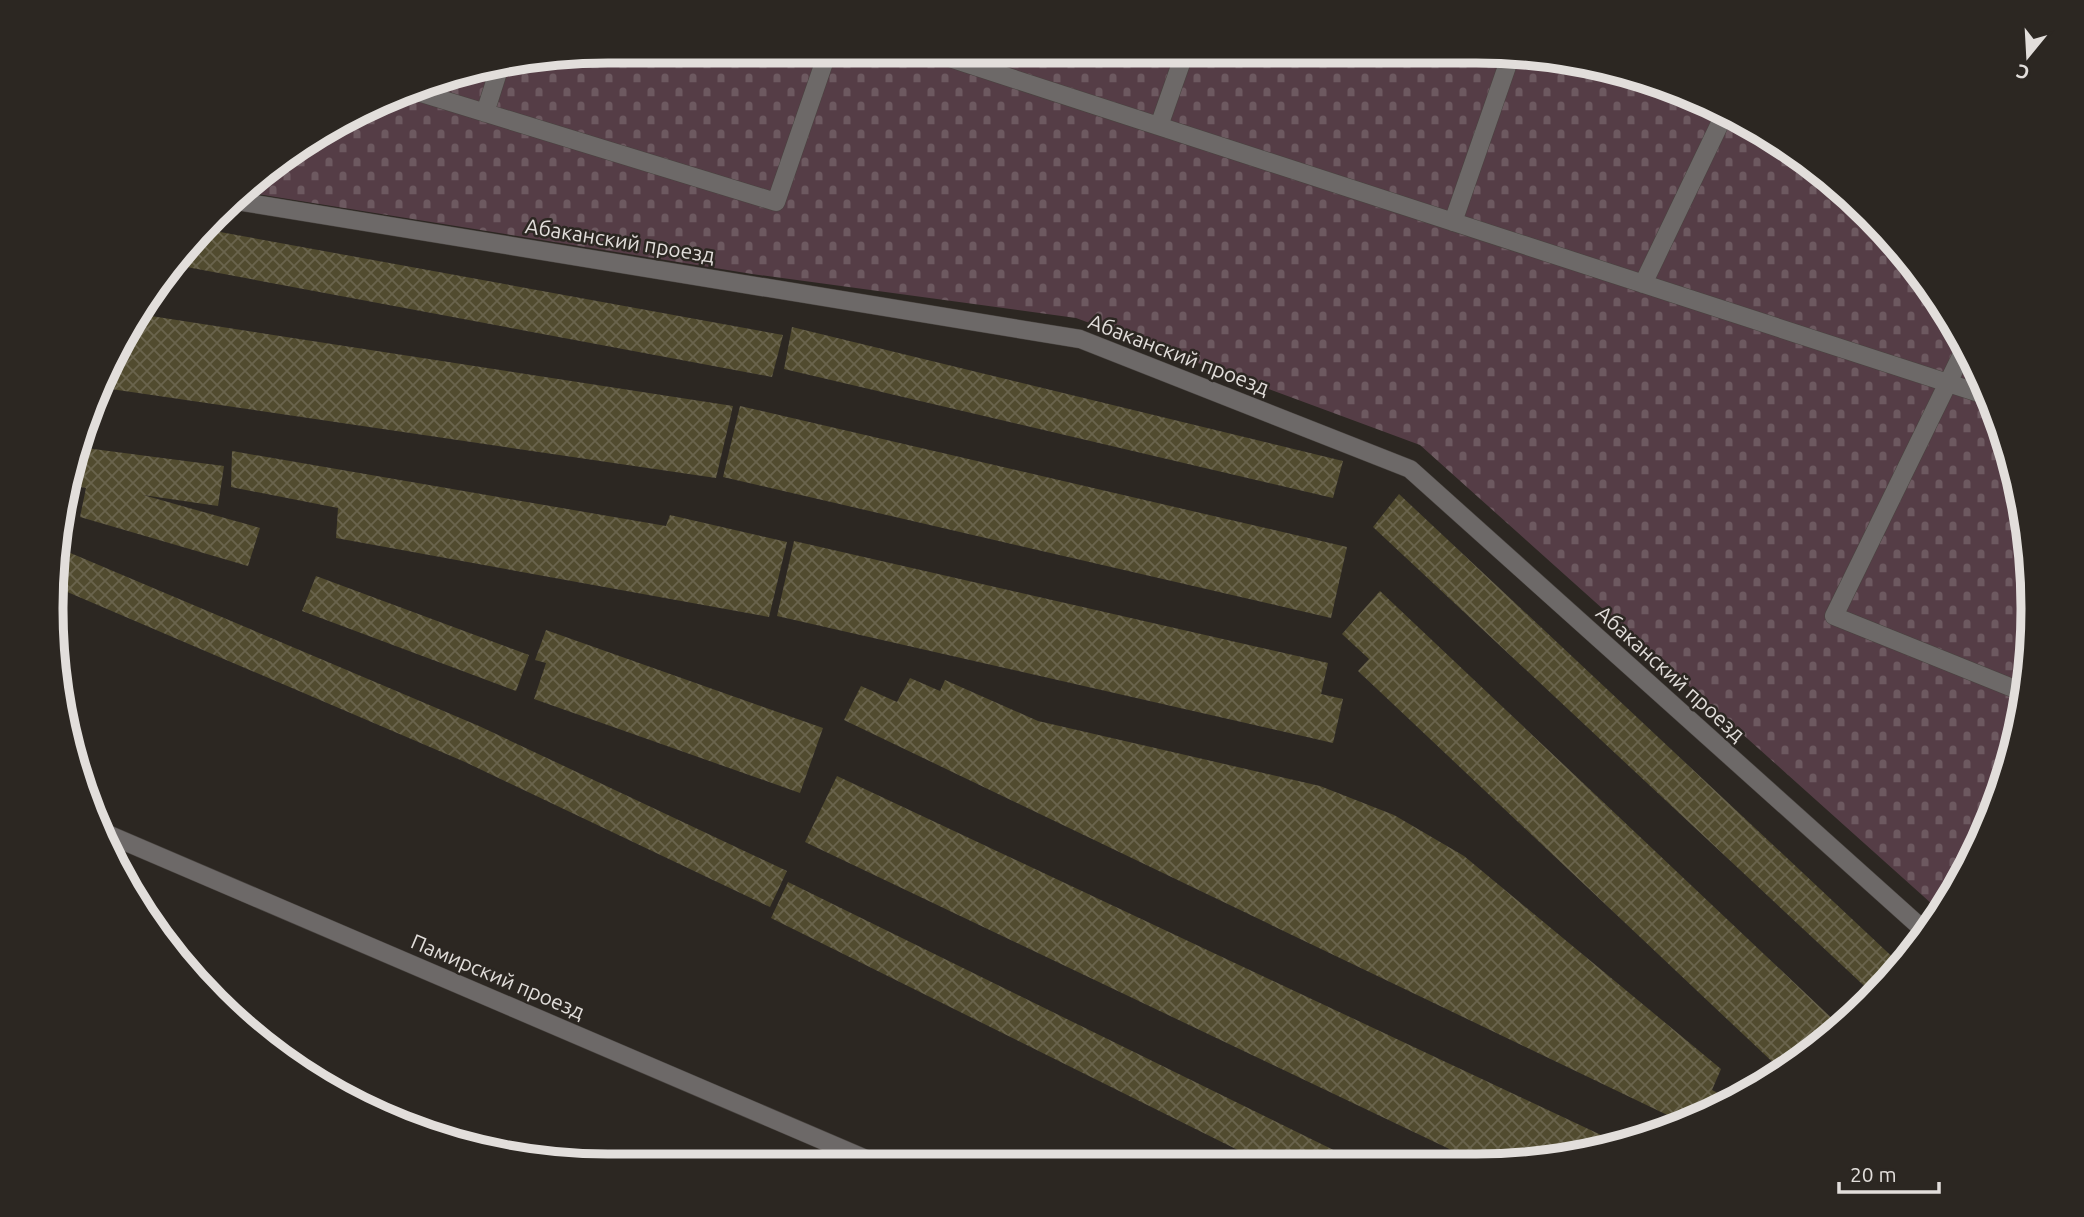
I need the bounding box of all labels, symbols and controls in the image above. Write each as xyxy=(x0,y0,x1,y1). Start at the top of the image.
north arrow xyxy=(1993,21,2063,91)
text: С xyxy=(2014,60,2032,85)
street label: Абаканский проезд xyxy=(524,213,716,267)
street label: Абаканский проезд xyxy=(1085,308,1273,400)
street label: Абаканский проезд xyxy=(1592,600,1750,746)
street label: Памирский проезд xyxy=(408,929,588,1023)
scale bar xyxy=(1839,1150,1939,1194)
text: 20 m xyxy=(1850,1162,1897,1186)

